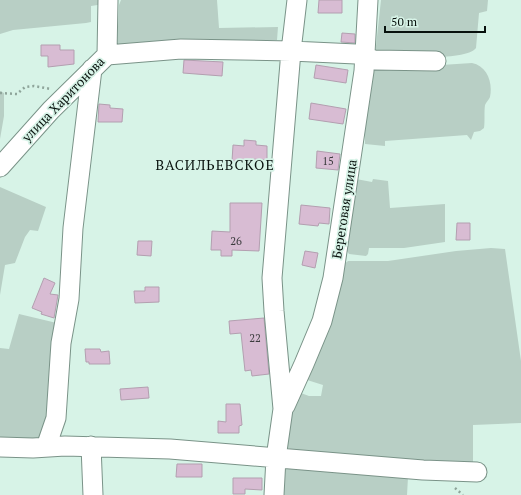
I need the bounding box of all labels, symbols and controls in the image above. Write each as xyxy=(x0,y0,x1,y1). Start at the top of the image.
scale bar xyxy=(385,8,485,34)
text: 50 m xyxy=(391,14,418,29)
street label: улица Харитонова xyxy=(17,52,109,146)
house number: 15 xyxy=(322,154,334,168)
district label: ВАСИЛЬЕВСКОЕ xyxy=(155,155,275,174)
street label: Береговая улица xyxy=(327,158,361,260)
house number: 26 xyxy=(230,234,242,248)
house number: 22 xyxy=(249,331,261,345)

